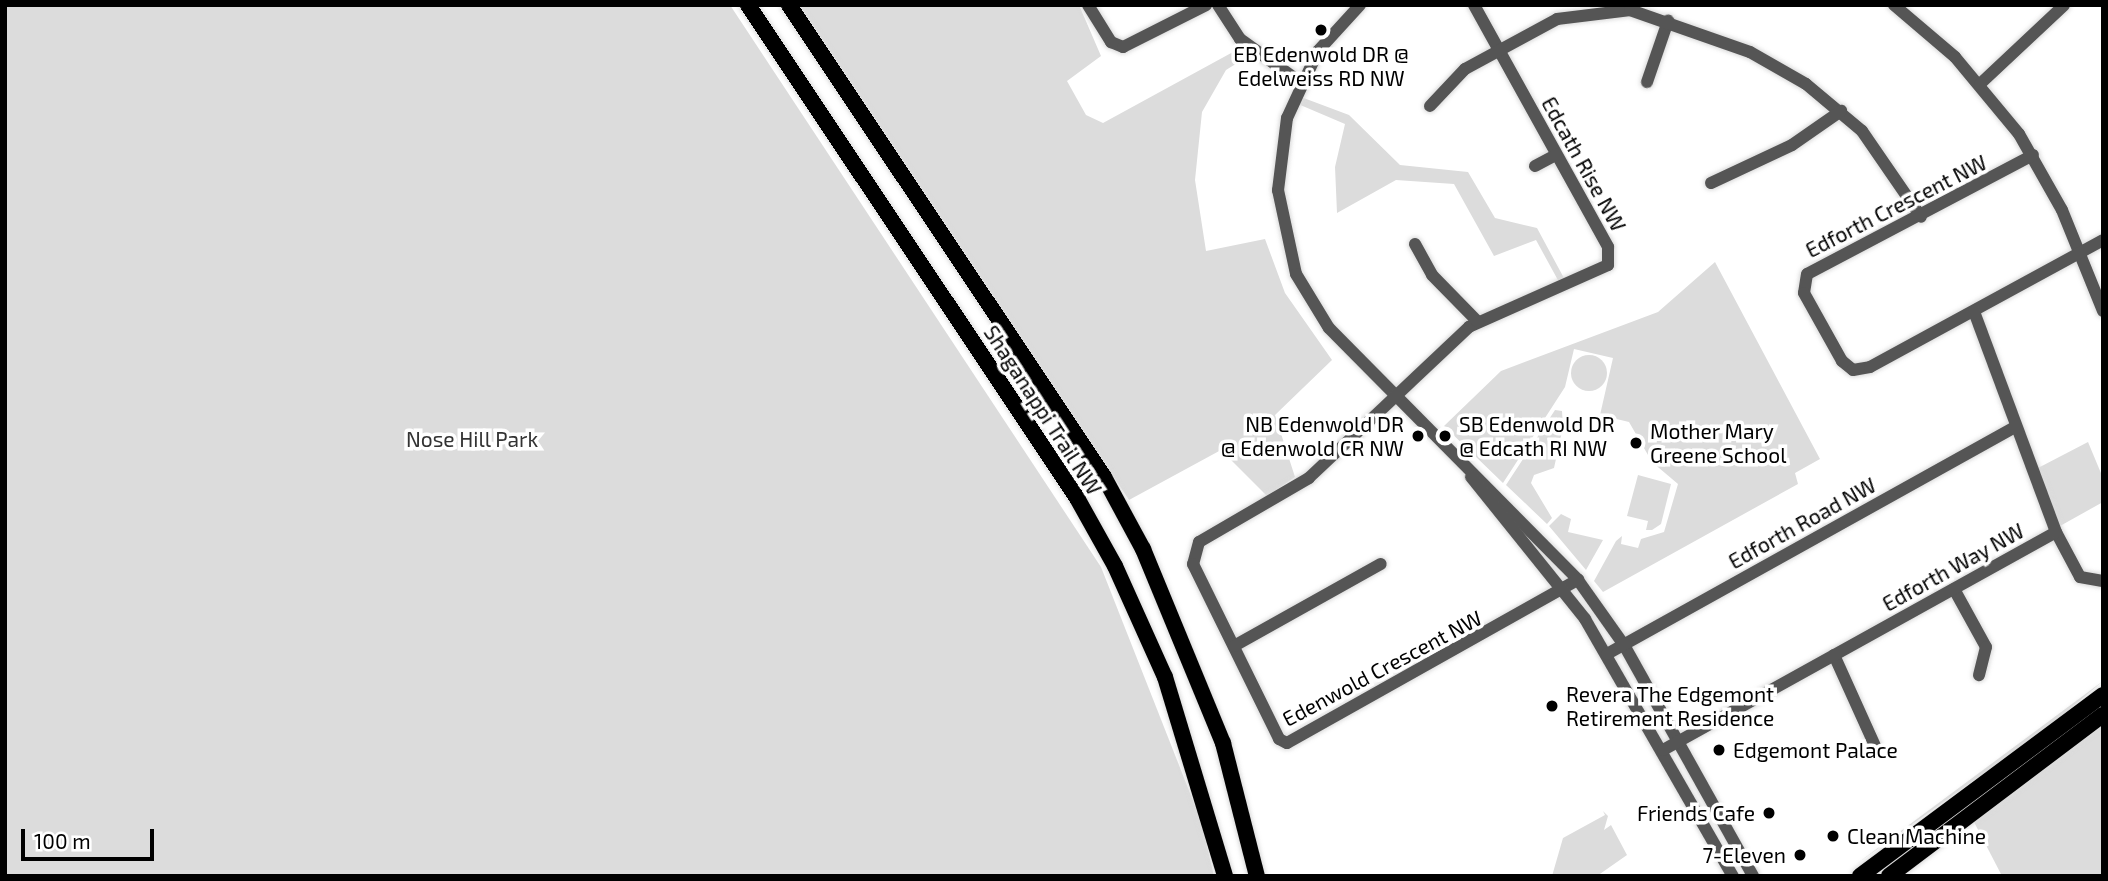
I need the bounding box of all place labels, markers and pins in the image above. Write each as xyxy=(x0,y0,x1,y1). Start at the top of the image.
marker: EB Edenwold DR @ Edelweiss RD NW xyxy=(1313,22,1329,38)
place label: EB Edenwold DR @ Edelweiss RD NW xyxy=(1233,41,1409,91)
place label: NB Edenwold DR @ Edenwold CR NW xyxy=(1221,411,1404,461)
place label: SB Edenwold DR @ Edcath RI NW xyxy=(1459,411,1615,461)
place label: Mother Mary Greene School xyxy=(1650,418,1786,468)
marker: NB Edenwold DR @ Edenwold CR NW xyxy=(1410,428,1426,444)
marker: SB Edenwold DR @ Edcath RI NW xyxy=(1437,428,1453,444)
marker: Mother Mary Greene School xyxy=(1628,435,1644,451)
place label: Revera The Edgemont Retirement Residence xyxy=(1566,681,1775,731)
marker: Revera The Edgemont Retirement Residence xyxy=(1544,698,1560,714)
place label: Edgemont Palace xyxy=(1733,737,1898,763)
marker: Edgemont Palace xyxy=(1711,742,1727,758)
place label: Friends Cafe xyxy=(1637,800,1755,826)
marker: Friends Cafe xyxy=(1761,805,1777,821)
place label: Clean Machine xyxy=(1847,823,1986,849)
marker: Clean Machine xyxy=(1825,828,1841,844)
place label: 7-Eleven xyxy=(1703,842,1786,868)
marker: 7-Eleven xyxy=(1792,847,1808,863)

